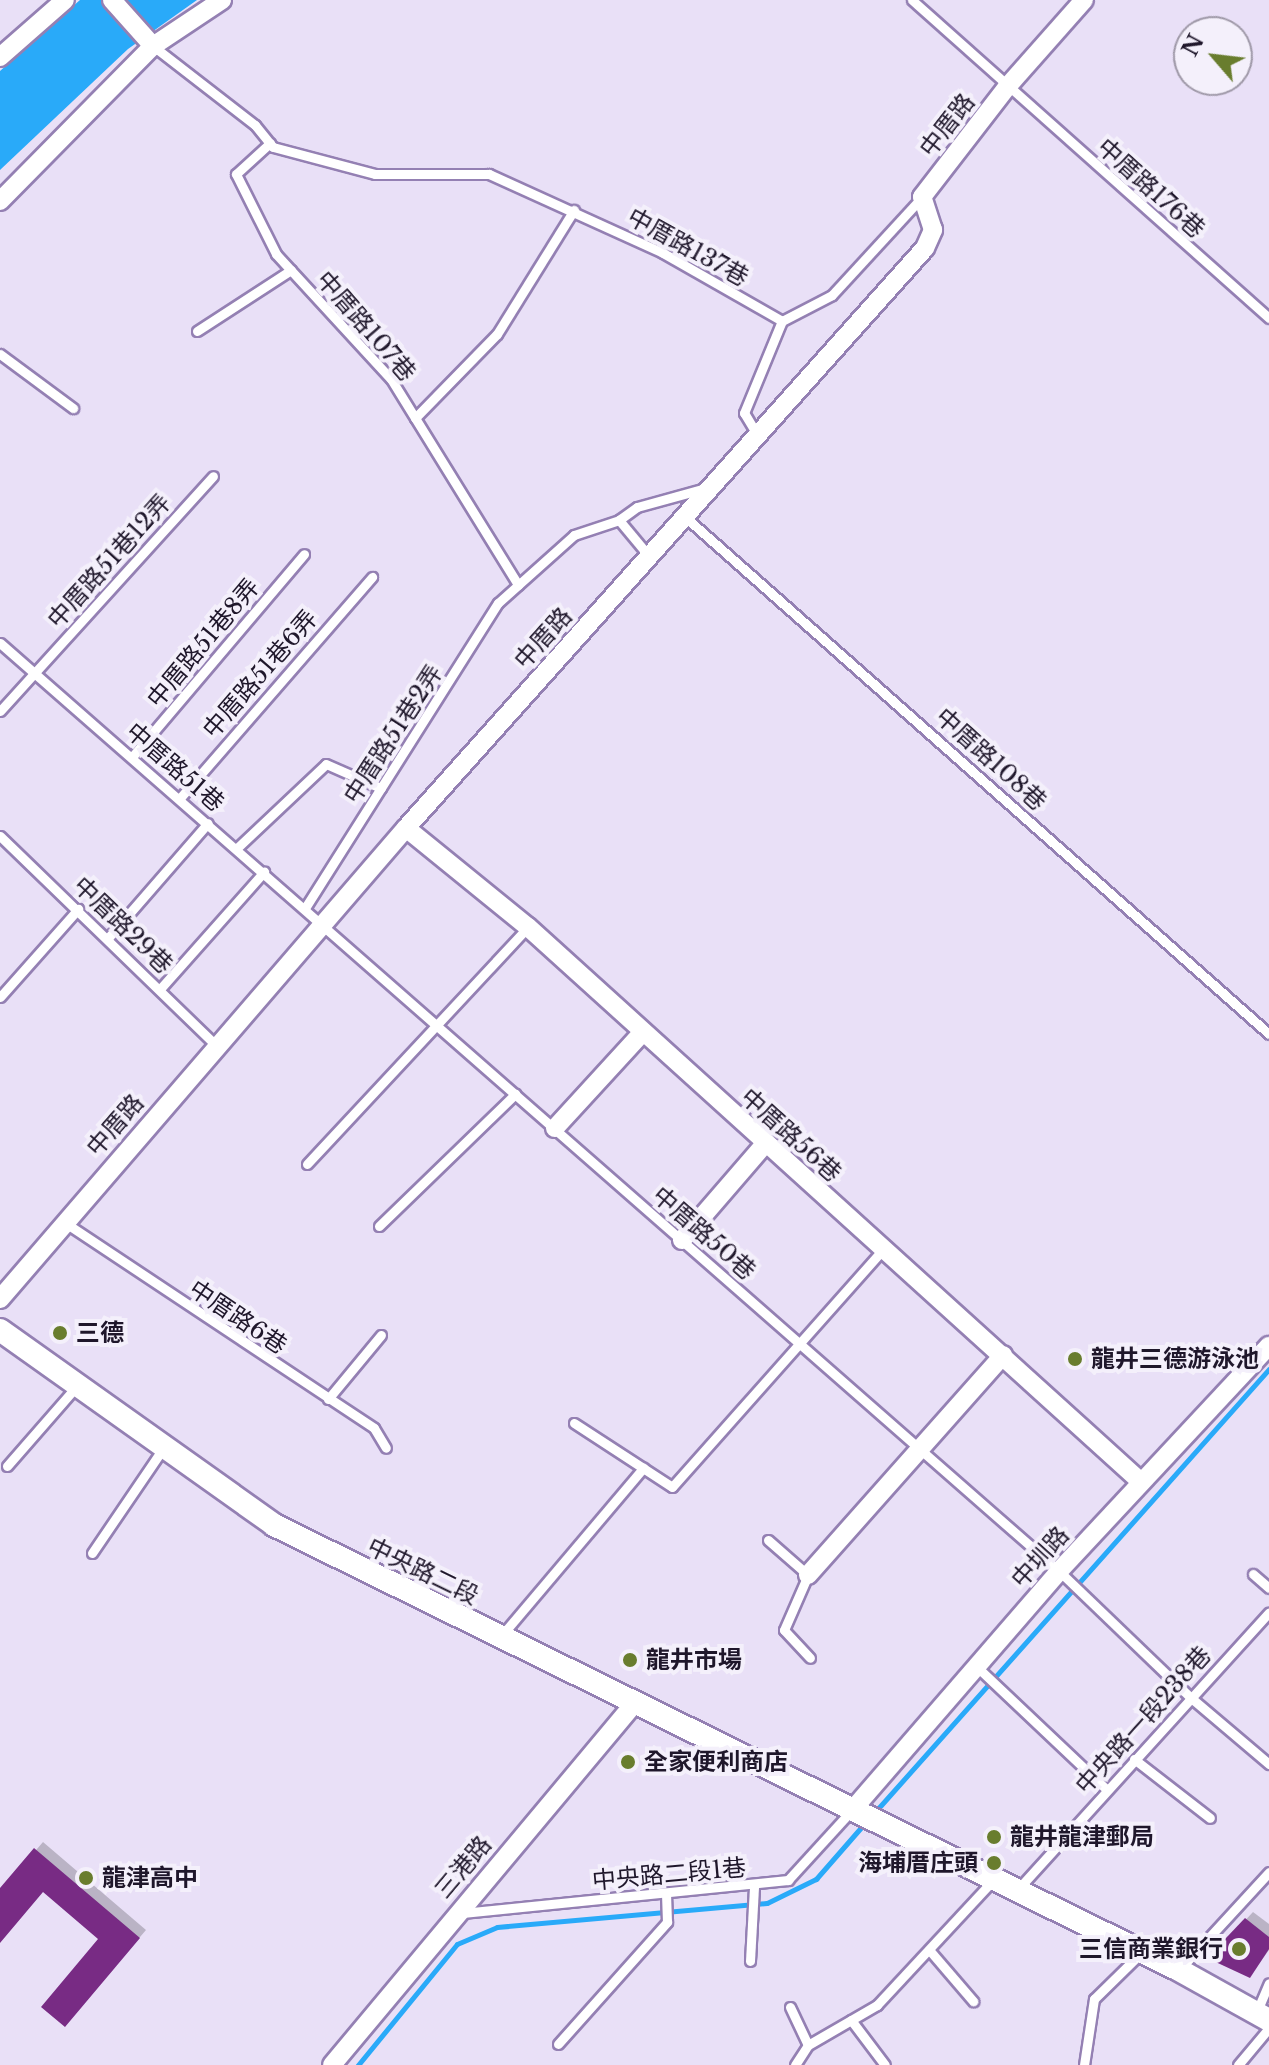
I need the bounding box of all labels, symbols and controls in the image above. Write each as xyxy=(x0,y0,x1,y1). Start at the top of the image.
north arrow xyxy=(1173,16,1253,96)
text: N xyxy=(1176,30,1210,61)
street label: 中厝路 xyxy=(913,88,981,162)
street label: 中厝路176巷 xyxy=(1092,132,1210,244)
street label: 中厝路137巷 xyxy=(623,202,753,292)
street label: 中厝路107巷 xyxy=(311,265,421,387)
street label: 中厝路51巷12弄 xyxy=(41,488,177,634)
street label: 中厝路51巷8弄 xyxy=(141,573,265,713)
street label: 中厝路 xyxy=(508,602,578,674)
street label: 中厝路51巷6弄 xyxy=(197,604,323,744)
street label: 中厝路51巷2弄 xyxy=(338,659,448,809)
street label: 中厝路108巷 xyxy=(930,702,1052,816)
street label: 中厝路51巷 xyxy=(120,717,230,817)
street label: 中厝路29巷 xyxy=(68,871,178,979)
street label: 中厝路56巷 xyxy=(735,1082,847,1188)
street label: 中厝路 xyxy=(81,1088,149,1162)
street label: 中厝路50巷 xyxy=(647,1181,761,1285)
street label: 中厝路6巷 xyxy=(184,1274,292,1360)
place label: 三德 xyxy=(76,1319,124,1347)
marker: 三德 xyxy=(51,1324,69,1342)
place label: 龍井三德游泳池 xyxy=(1091,1345,1259,1373)
marker: 龍井三德游泳池 xyxy=(1066,1350,1084,1368)
street label: 中圳路 xyxy=(1005,1521,1075,1593)
street label: 中央路二段 xyxy=(363,1532,483,1610)
street label: 中央路一段238巷 xyxy=(1069,1640,1217,1800)
place label: 龍井市場 xyxy=(646,1646,742,1674)
marker: 龍井市場 xyxy=(621,1651,639,1669)
place label: 全家便利商店 xyxy=(644,1748,788,1776)
marker: 全家便利商店 xyxy=(619,1753,637,1771)
place label: 龍井龍津郵局 xyxy=(1010,1823,1154,1851)
marker: 龍井龍津郵局 xyxy=(985,1828,1003,1846)
street label: 三港路 xyxy=(429,1830,497,1904)
place label: 海埔厝庄頭 xyxy=(858,1849,978,1877)
street label: 中央路二段1巷 xyxy=(591,1853,747,1895)
marker: 海埔厝庄頭 xyxy=(985,1854,1003,1872)
place label: 龍津高中 xyxy=(102,1864,198,1892)
marker: 龍津高中 xyxy=(77,1869,95,1887)
place label: 三信商業銀行 xyxy=(1079,1935,1223,1963)
marker: 三信商業銀行 xyxy=(1230,1940,1248,1958)

